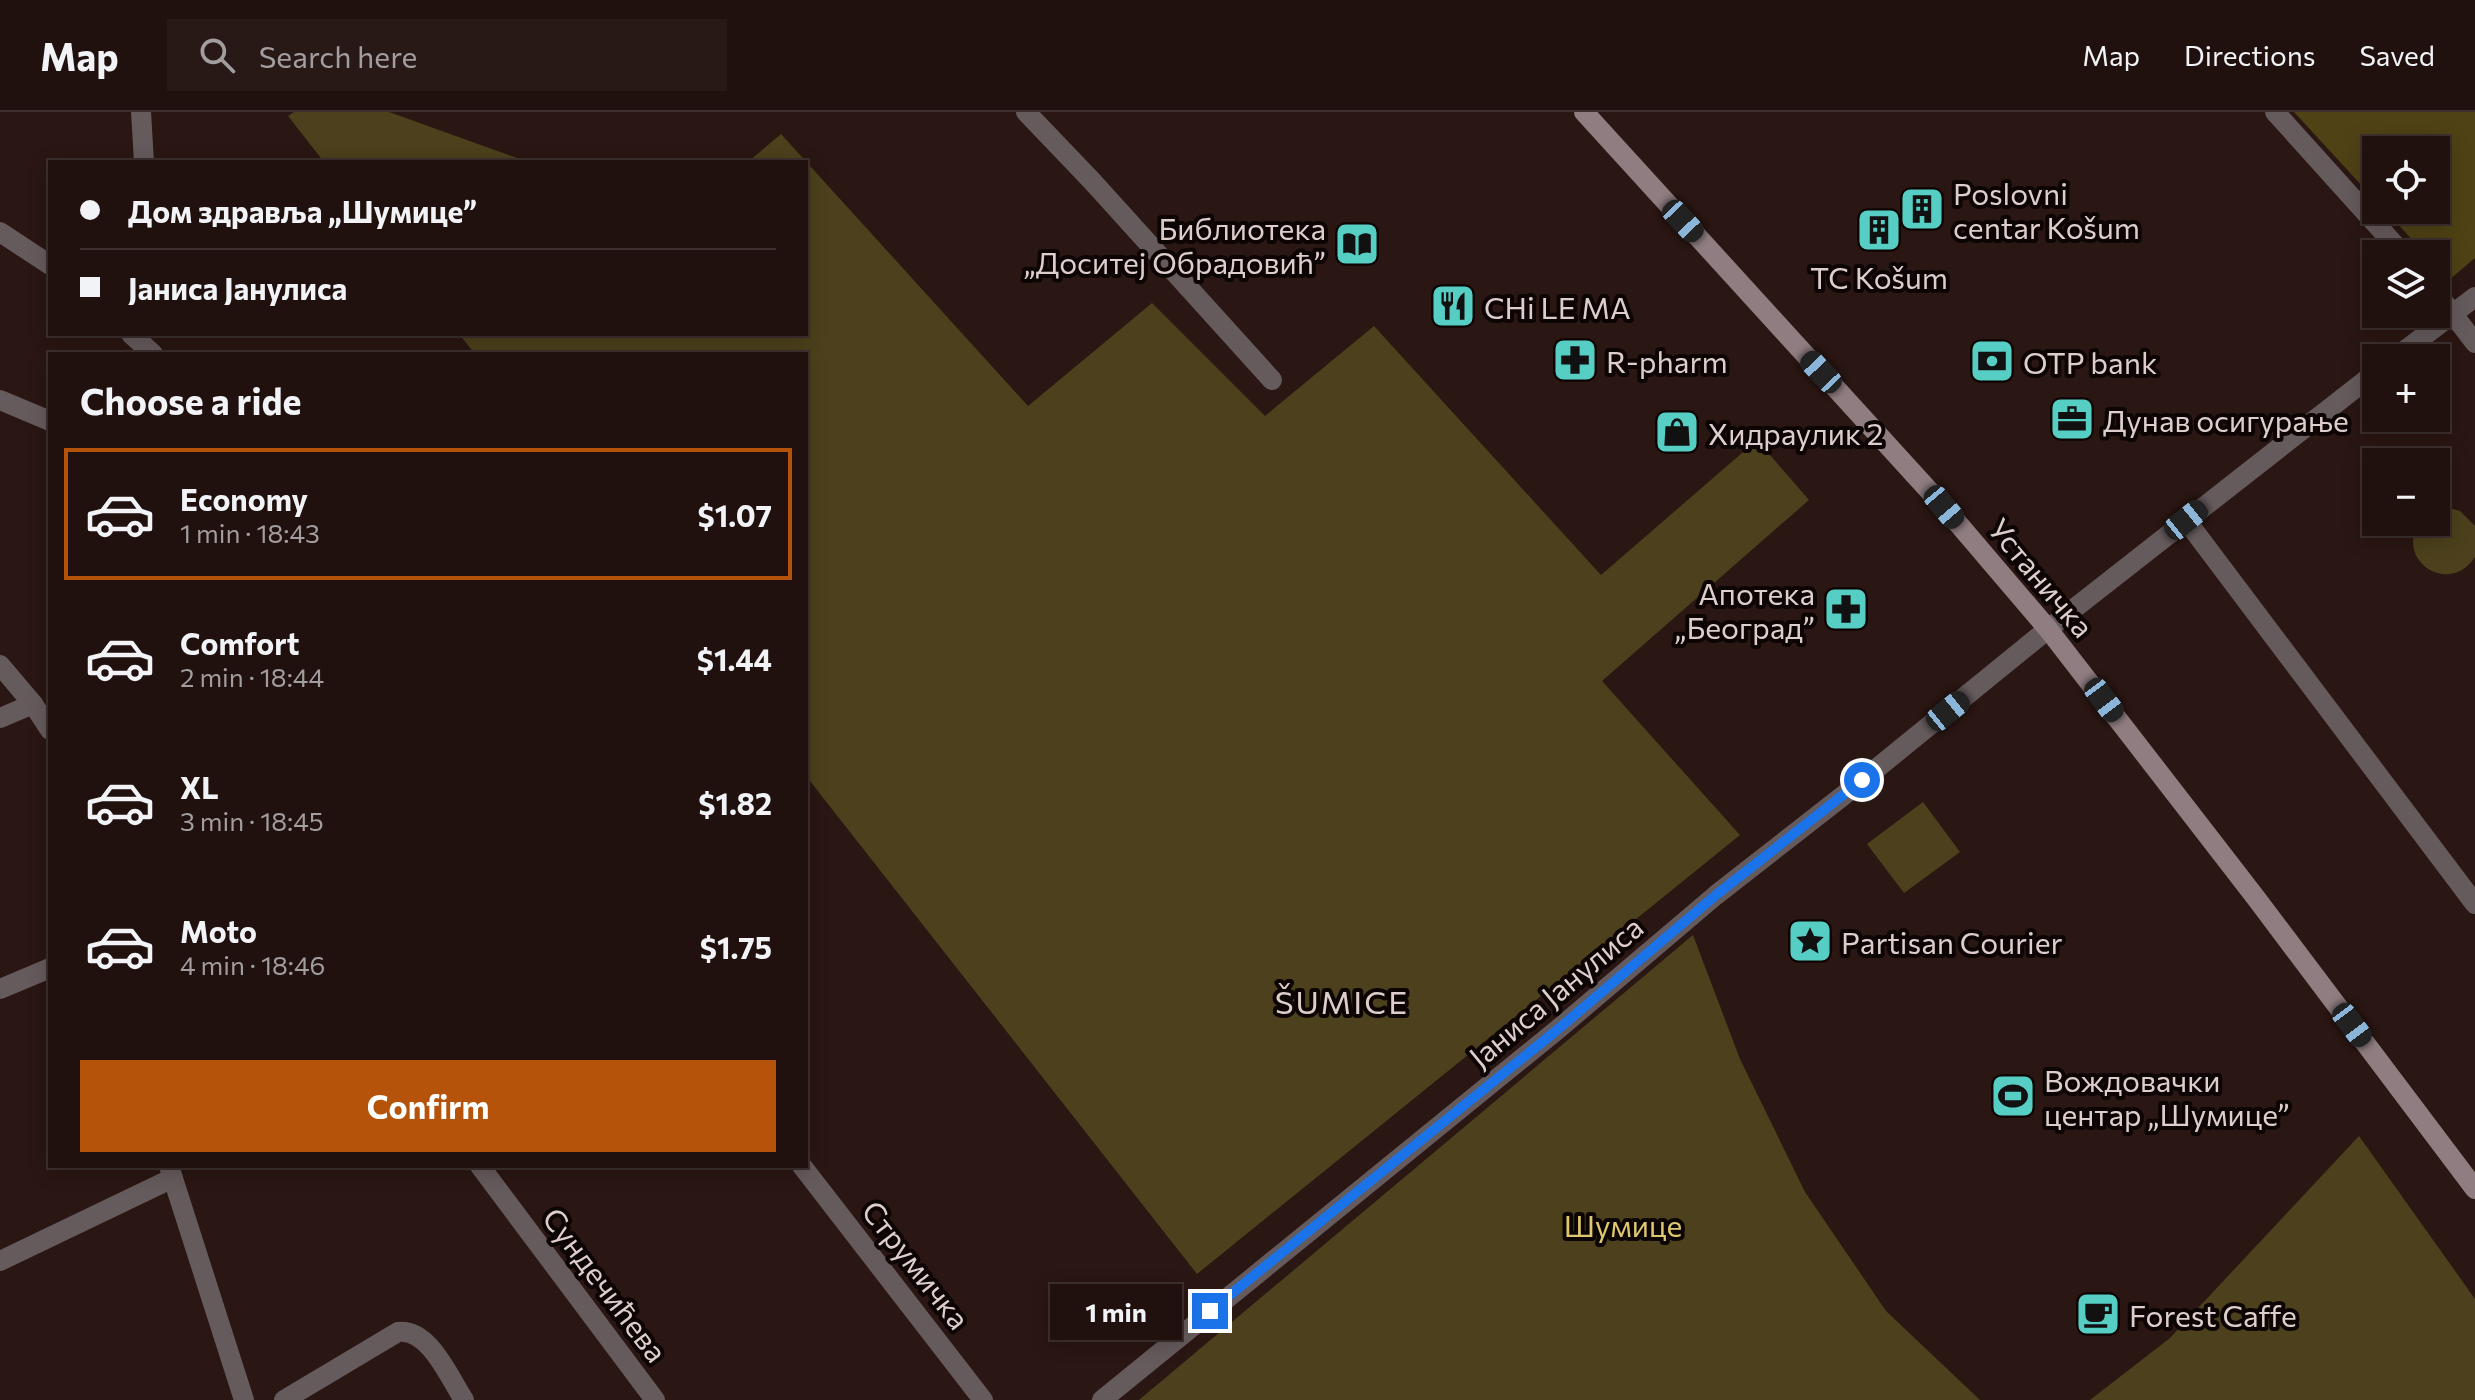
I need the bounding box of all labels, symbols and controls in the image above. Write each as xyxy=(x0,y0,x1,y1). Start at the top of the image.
search box xyxy=(167,19,727,91)
text: Map xyxy=(40,32,119,79)
icon: search xyxy=(195,33,239,77)
text: Search here xyxy=(259,37,417,74)
text: Map xyxy=(2082,38,2140,72)
text: Directions xyxy=(2184,38,2315,72)
text: Saved xyxy=(2359,38,2435,72)
map controls xyxy=(2362,136,2450,536)
button: locate xyxy=(2362,136,2450,224)
place label: Poslovni centar Košum xyxy=(1953,174,2140,245)
building icon: Poslovni centar Košum xyxy=(1898,185,1946,233)
text: Дом здравља „Шумице” xyxy=(128,192,477,229)
car xyxy=(1658,195,1708,247)
building icon: TC Košum xyxy=(1855,206,1903,254)
place label: Библиотека „Доситеј Обрадовић” xyxy=(1024,209,1326,280)
library icon: Библиотека „Доситеј Обрадовић” xyxy=(1333,220,1381,268)
button: layers xyxy=(2362,240,2450,328)
place label: TC Košum xyxy=(1810,258,1948,295)
text: Јаниса Јанулиса xyxy=(128,269,347,306)
restaurant icon: CHi LE MA xyxy=(1429,282,1477,330)
place label: CHi LE MA xyxy=(1484,288,1631,325)
pharmacy icon: R-pharm xyxy=(1551,336,1599,384)
bank icon: OTP bank xyxy=(1968,337,2016,385)
place label: R-pharm xyxy=(1606,342,1728,379)
place label: OTP bank xyxy=(2023,343,2157,380)
button: + xyxy=(2362,344,2450,432)
car xyxy=(1796,346,1846,398)
text: Choose a ride xyxy=(80,378,301,422)
office icon: Дунав осигурање xyxy=(2048,395,2096,443)
place label: Дунав осигурање xyxy=(2103,401,2349,438)
shop icon: Хидраулик 2 xyxy=(1653,408,1701,456)
place label: Хидраулик 2 xyxy=(1708,414,1883,451)
button: − xyxy=(2362,448,2450,536)
icon: car xyxy=(84,478,156,550)
text: Economy xyxy=(180,480,308,517)
car xyxy=(1919,481,1969,533)
text: $1.07 xyxy=(698,496,772,533)
car xyxy=(2160,496,2212,544)
street label: Устаничка xyxy=(1982,510,2102,644)
text: 1 min · 18:43 xyxy=(180,517,320,548)
place label: Апотека „Београд” xyxy=(1674,574,1815,645)
pharmacy icon: Апотека „Београд” xyxy=(1822,585,1870,633)
icon: car xyxy=(84,622,156,694)
text: Comfort xyxy=(180,624,299,661)
text: $1.44 xyxy=(697,640,772,677)
text: 2 min · 18:44 xyxy=(180,661,324,692)
car xyxy=(2080,674,2128,726)
car xyxy=(1922,687,1974,735)
route start xyxy=(1844,762,1880,798)
icon: car xyxy=(84,766,156,838)
text: XL xyxy=(180,768,219,805)
text: $1.82 xyxy=(698,784,772,821)
text: 3 min · 18:45 xyxy=(180,805,324,836)
street label: Јаниса Јанулиса xyxy=(1461,908,1649,1074)
icon: car xyxy=(84,910,156,982)
text: Moto xyxy=(180,912,257,949)
place icon: Partisan Courier xyxy=(1786,917,1834,965)
place label: Partisan Courier xyxy=(1841,923,2063,960)
text: $1.75 xyxy=(700,928,772,965)
text: 4 min · 18:46 xyxy=(180,949,325,980)
district label: ŠUMICE xyxy=(1275,981,1409,1021)
car xyxy=(2328,999,2376,1051)
button: Confirm xyxy=(80,1060,776,1152)
place label: Вождовачки центар „Шумице” xyxy=(2044,1061,2290,1132)
sports icon: Вождовачки центар „Шумице” xyxy=(1989,1072,2037,1120)
street label: Струмичка xyxy=(855,1192,979,1336)
street label: Сундечићева xyxy=(536,1200,676,1368)
park label: Шумице xyxy=(1564,1206,1682,1243)
callout: 1 min xyxy=(1050,1283,1182,1339)
cafe icon: Forest Caffe xyxy=(2074,1290,2122,1338)
route end xyxy=(1192,1293,1228,1329)
text: 1 min xyxy=(1085,1296,1147,1327)
place label: Forest Caffe xyxy=(2129,1296,2297,1333)

